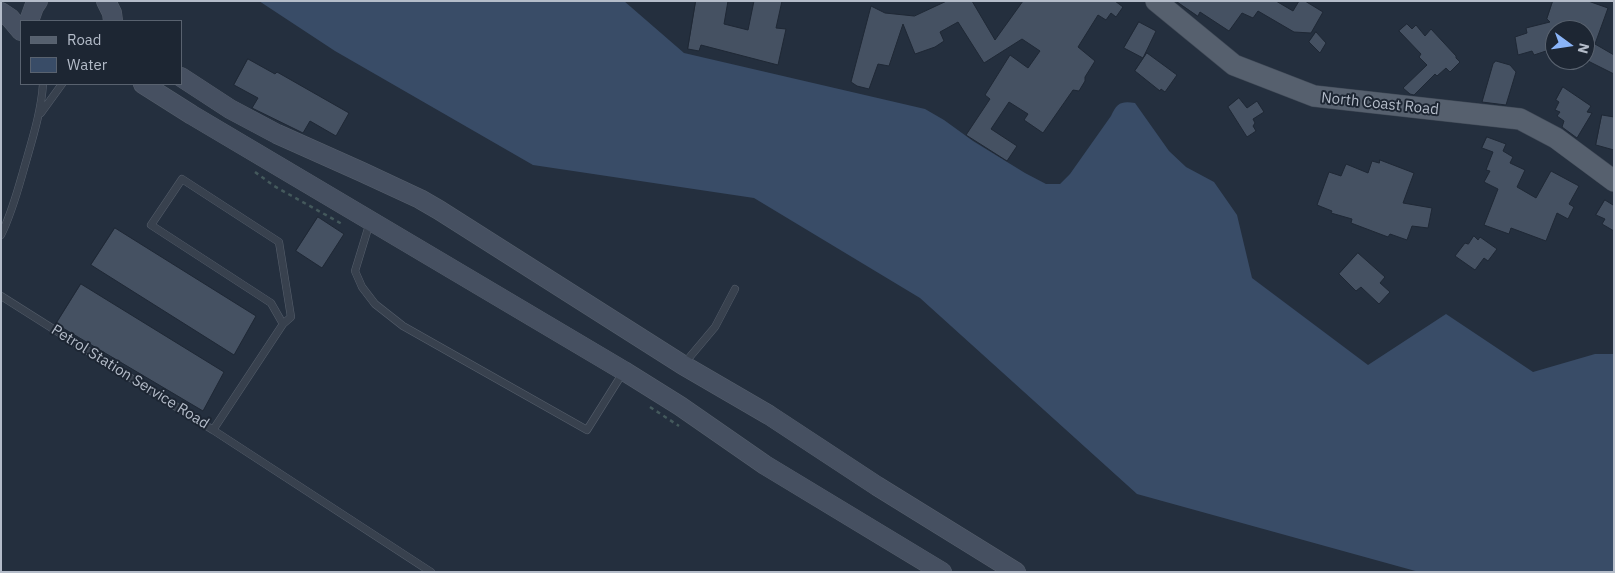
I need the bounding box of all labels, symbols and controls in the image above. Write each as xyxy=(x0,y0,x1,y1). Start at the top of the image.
legend xyxy=(20,20,182,85)
north arrow xyxy=(1545,20,1595,70)
text: Road xyxy=(67,30,102,49)
text: N xyxy=(1574,41,1594,55)
text: Water xyxy=(67,55,107,74)
street label: North Coast Road xyxy=(1320,89,1440,119)
street label: Petrol Station Service Road xyxy=(48,321,212,433)

